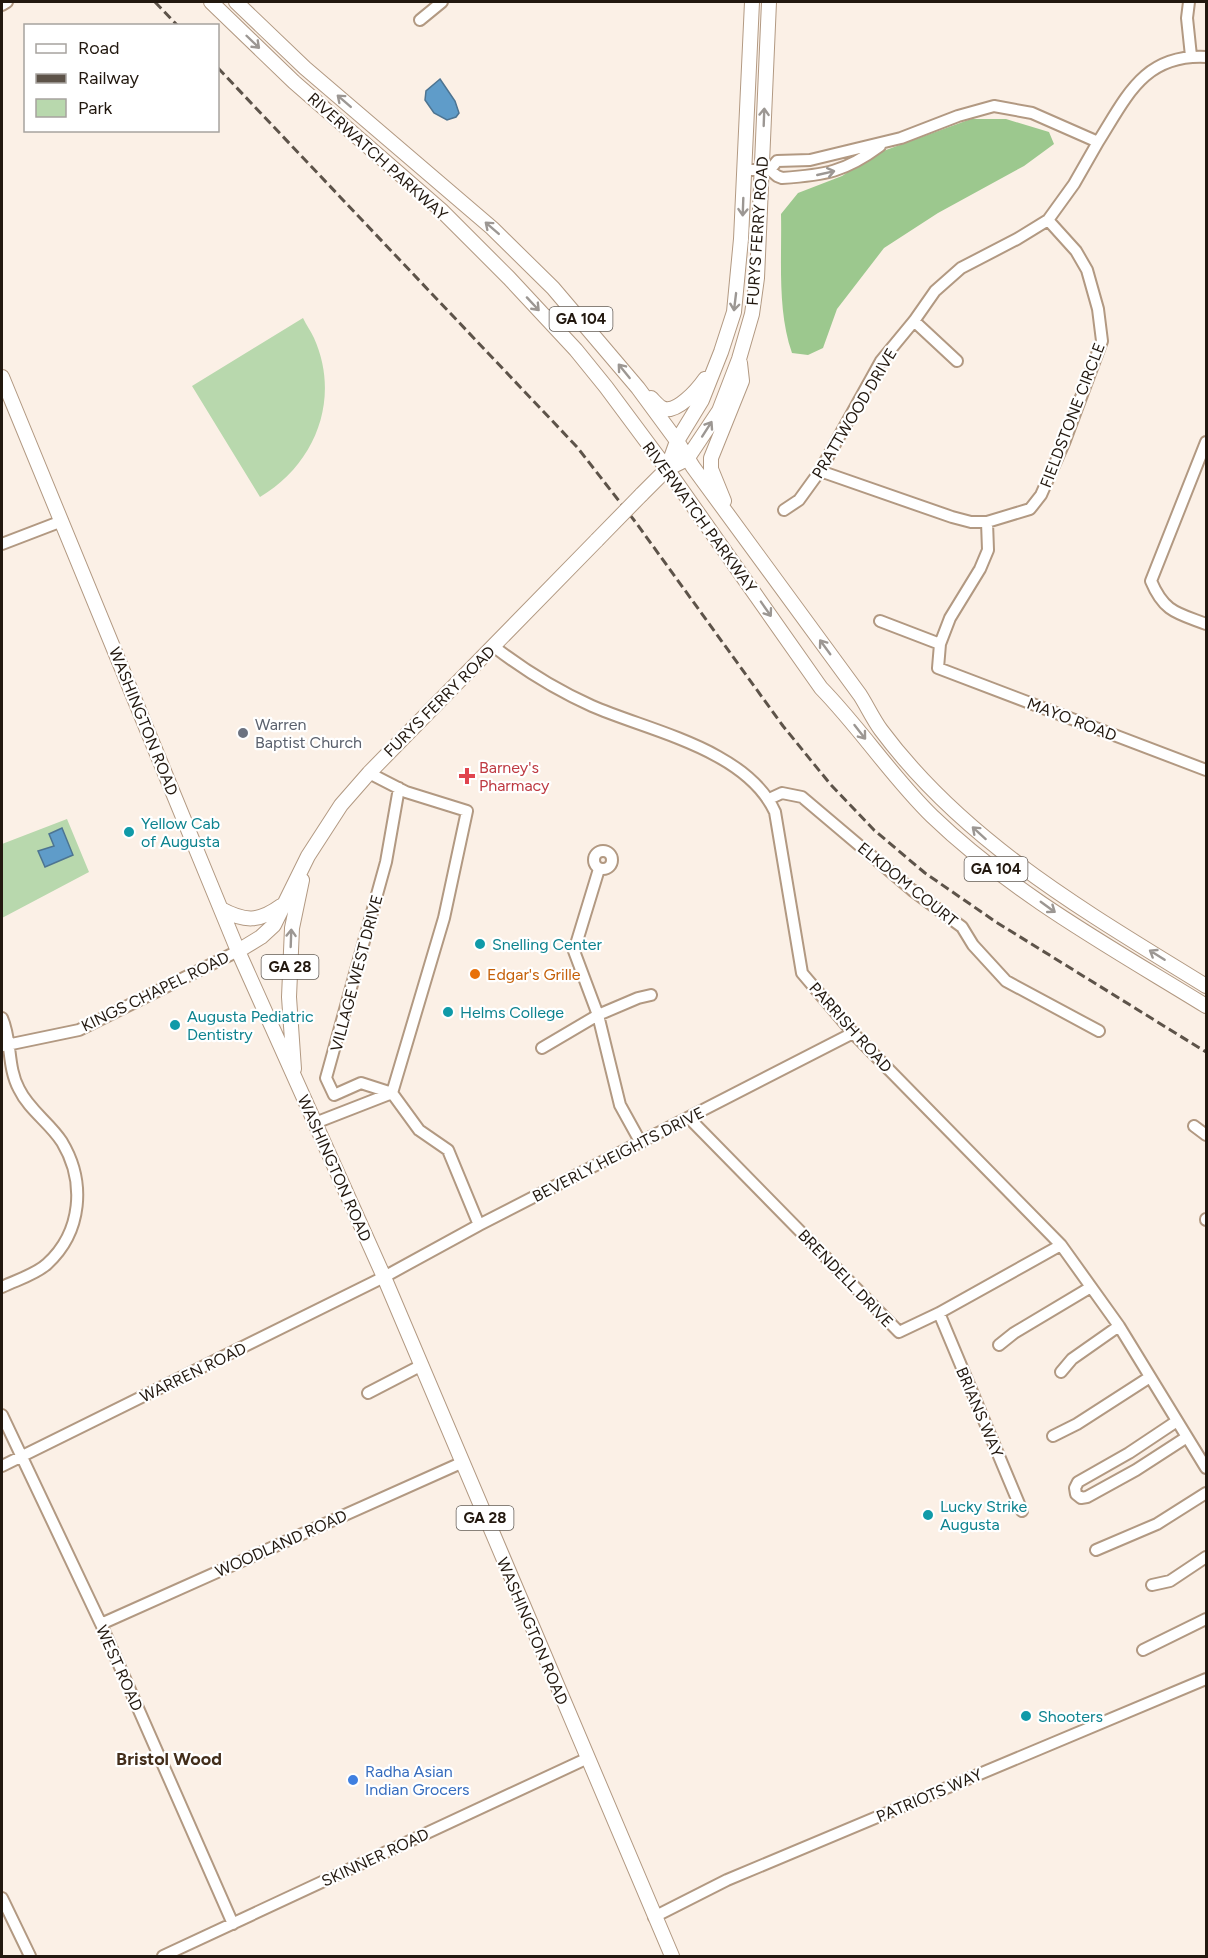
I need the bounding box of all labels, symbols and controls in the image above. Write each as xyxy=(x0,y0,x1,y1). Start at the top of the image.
legend xyxy=(24,24,219,132)
one-way arrow xyxy=(245,35,260,49)
text: Road xyxy=(78,37,119,59)
text: Railway xyxy=(78,67,140,89)
street label: RIVERWATCH PARKWAY xyxy=(304,89,452,224)
one-way arrow xyxy=(337,94,352,108)
text: Park xyxy=(78,97,113,119)
one-way arrow xyxy=(759,108,770,128)
street label: FURYS FERRY ROAD xyxy=(743,156,772,306)
one-way arrow xyxy=(816,167,835,179)
one-way arrow xyxy=(737,196,748,216)
one-way arrow xyxy=(485,221,500,235)
one-way arrow xyxy=(729,292,740,311)
one-way arrow xyxy=(526,297,541,312)
road number: GA 104 xyxy=(550,307,612,331)
street label: FIELDSTONE CIRCLE xyxy=(1036,340,1109,490)
street label: PRATTWOOD DRIVE xyxy=(808,345,901,482)
one-way arrow xyxy=(617,364,631,379)
one-way arrow xyxy=(701,421,713,438)
street label: RIVERWATCH PARKWAY xyxy=(638,438,761,597)
one-way arrow xyxy=(760,600,772,617)
one-way arrow xyxy=(819,640,831,656)
street label: FURYS FERRY ROAD xyxy=(380,642,499,761)
street label: WASHINGTON ROAD xyxy=(105,644,182,798)
street label: MAYO ROAD xyxy=(1024,694,1119,745)
place label: Warren Baptist Church xyxy=(255,715,362,752)
one-way arrow xyxy=(854,724,867,740)
marker: Warren Baptist Church xyxy=(236,726,250,740)
place label: Barney's Pharmacy xyxy=(479,758,550,795)
marker: Barney's Pharmacy xyxy=(460,769,474,783)
place label: Yellow Cab of Augusta xyxy=(141,814,220,851)
marker: Yellow Cab of Augusta xyxy=(122,825,136,839)
one-way arrow xyxy=(972,826,987,840)
street label: ELKDOM COURT xyxy=(854,838,961,930)
road number: GA 104 xyxy=(964,857,1028,881)
street label: VILLAGE WEST DRIVE xyxy=(326,893,387,1054)
one-way arrow xyxy=(1039,901,1055,914)
one-way arrow xyxy=(286,929,297,948)
place label: Snelling Center xyxy=(492,935,602,954)
marker: Snelling Center xyxy=(473,937,487,951)
street label: KINGS CHAPEL ROAD xyxy=(78,947,232,1036)
one-way arrow xyxy=(1149,949,1166,961)
road number: GA 28 xyxy=(262,955,318,979)
place label: Edgar's Grille xyxy=(487,965,581,984)
marker: Edgar's Grille xyxy=(468,967,482,981)
street label: PARRISH ROAD xyxy=(805,978,896,1076)
place label: Helms College xyxy=(460,1003,564,1022)
marker: Helms College xyxy=(441,1005,455,1019)
place label: Augusta Pediatric Dentistry xyxy=(187,1007,314,1044)
marker: Augusta Pediatric Dentistry xyxy=(168,1018,182,1032)
street label: WASHINGTON ROAD xyxy=(294,1092,375,1244)
street label: BEVERLY HEIGHTS DRIVE xyxy=(529,1103,707,1206)
street label: BRENDELL DRIVE xyxy=(794,1225,897,1331)
street label: WARREN ROAD xyxy=(137,1339,249,1406)
street label: BRIANS WAY xyxy=(952,1364,1007,1461)
place label: Lucky Strike Augusta xyxy=(940,1497,1028,1534)
street label: WOODLAND ROAD xyxy=(212,1506,350,1581)
road number: GA 28 xyxy=(456,1506,514,1530)
marker: Lucky Strike Augusta xyxy=(921,1508,935,1522)
street label: WASHINGTON ROAD xyxy=(493,1555,572,1708)
street label: WEST ROAD xyxy=(92,1622,147,1714)
place label: Shooters xyxy=(1038,1707,1103,1726)
marker: Shooters xyxy=(1019,1709,1033,1723)
district label: Bristol Wood xyxy=(116,1748,222,1770)
place label: Radha Asian Indian Grocers xyxy=(365,1762,470,1799)
street label: PATRIOTS WAY xyxy=(873,1764,985,1826)
marker: Radha Asian Indian Grocers xyxy=(346,1773,360,1787)
street label: SKINNER ROAD xyxy=(318,1824,432,1891)

